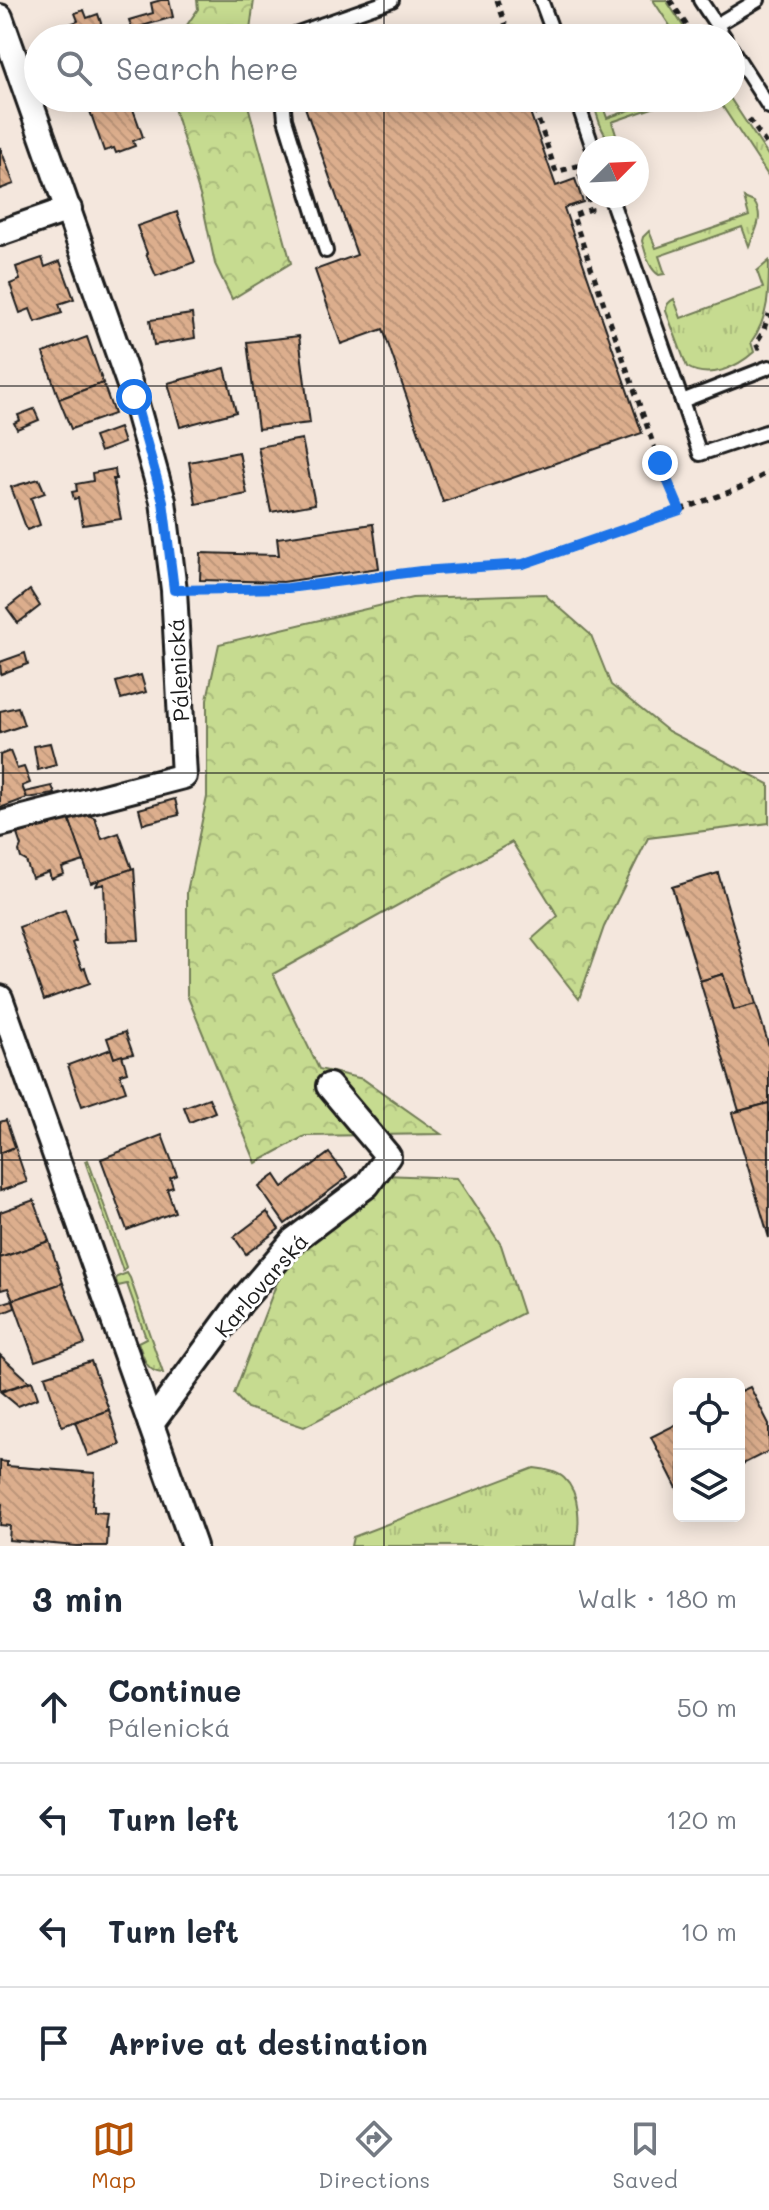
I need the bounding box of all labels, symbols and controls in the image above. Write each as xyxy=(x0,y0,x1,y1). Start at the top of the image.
search box xyxy=(24,24,745,112)
icon: search xyxy=(52,46,96,90)
text: Search here xyxy=(116,48,299,88)
north arrow xyxy=(577,136,649,208)
route start xyxy=(116,379,152,415)
route end xyxy=(642,445,678,481)
street label: Pálenická xyxy=(161,618,195,722)
street label: Karlovarská xyxy=(208,1227,314,1343)
map controls xyxy=(673,1378,745,1522)
button: locate xyxy=(673,1378,745,1450)
button: layers xyxy=(673,1450,745,1522)
text: 3 min xyxy=(32,1576,123,1621)
text: Walk · 180 m xyxy=(577,1581,737,1615)
text: Continue xyxy=(108,1670,241,1710)
icon: ahead xyxy=(32,1685,76,1729)
text: 50 m xyxy=(677,1690,737,1724)
text: Pálenická xyxy=(108,1710,230,1744)
icon: left xyxy=(32,1797,76,1841)
text: Turn left xyxy=(108,1799,239,1839)
text: 120 m xyxy=(666,1802,737,1836)
icon: left xyxy=(32,1909,76,1953)
text: Turn left xyxy=(108,1911,239,1951)
text: 10 m xyxy=(680,1914,737,1948)
icon: arrive xyxy=(32,2021,76,2065)
text: Arrive at destination xyxy=(108,2023,428,2063)
tab: Map xyxy=(91,2117,136,2194)
tab: Directions xyxy=(318,2117,430,2194)
tab: Saved xyxy=(613,2117,678,2194)

